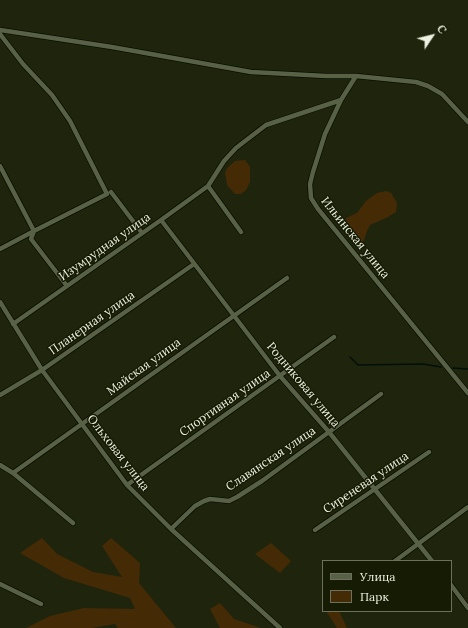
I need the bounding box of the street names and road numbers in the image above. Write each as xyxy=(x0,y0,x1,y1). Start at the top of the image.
street label: Ильинская улица xyxy=(318,194,392,282)
street label: Изумрудная улица xyxy=(56,210,154,284)
street label: Планерная улица xyxy=(46,288,138,358)
street label: Майская улица xyxy=(104,335,184,399)
street label: Родниковая улица xyxy=(263,340,343,430)
street label: Спортивная улица xyxy=(177,366,273,440)
street label: Ольховая улица xyxy=(84,412,152,494)
street label: Славянская улица xyxy=(223,424,319,494)
street label: Сиреневая улица xyxy=(320,449,412,517)

